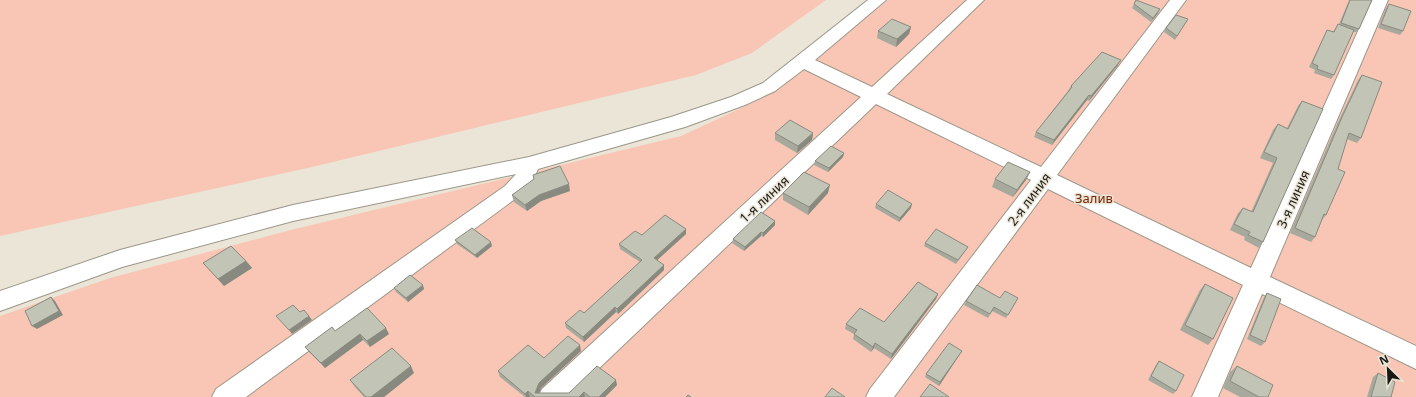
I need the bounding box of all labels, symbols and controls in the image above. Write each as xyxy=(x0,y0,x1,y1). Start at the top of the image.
street label: 3-я линия xyxy=(1272,167,1314,231)
street label: 2-я линия xyxy=(1003,169,1055,229)
street label: 1-я линия xyxy=(735,171,793,227)
park label: Залив xyxy=(1075,189,1113,207)
north arrow xyxy=(1368,349,1408,389)
text: N xyxy=(1377,351,1391,368)

